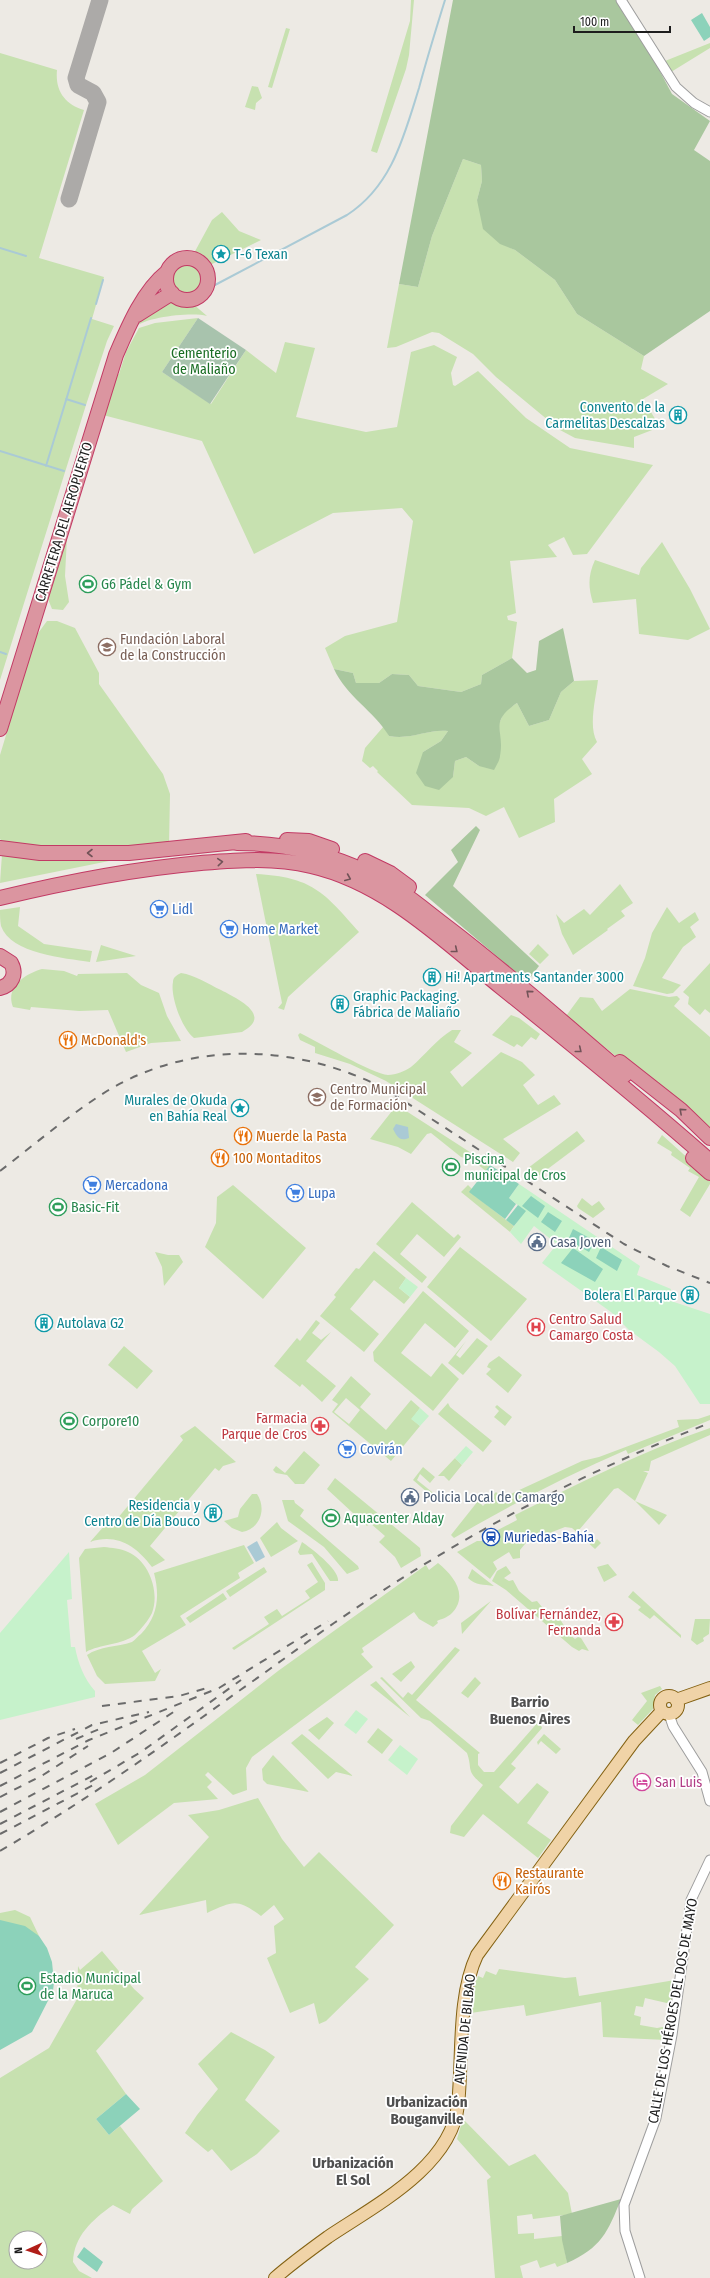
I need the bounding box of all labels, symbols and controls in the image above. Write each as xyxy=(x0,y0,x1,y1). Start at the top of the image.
scale bar xyxy=(574,8,670,34)
text: 100 m xyxy=(580,15,609,29)
place icon: T-6 Texan xyxy=(211,244,231,264)
place label: T-6 Texan xyxy=(234,246,288,263)
park label: Cementerio de Maliaño xyxy=(171,345,237,378)
place label: Convento de la Carmelitas Descalzas xyxy=(545,399,665,432)
building icon: Convento de la Carmelitas Descalzas xyxy=(668,405,688,425)
street label: CARRETERA DEL AEROPUERTO xyxy=(32,440,96,604)
sports icon: G6 Pádel & Gym xyxy=(78,574,98,594)
place label: G6 Pádel & Gym xyxy=(101,576,192,593)
place label: Fundación Laboral de la Construcción xyxy=(120,631,226,664)
school or university icon: Fundación Laboral de la Construcción xyxy=(97,637,117,657)
one-way arrow xyxy=(87,849,93,857)
one-way arrow xyxy=(217,857,223,866)
one-way arrow xyxy=(344,874,351,882)
supermarket icon: Lidl xyxy=(149,899,169,919)
place label: Lidl xyxy=(172,901,193,918)
supermarket icon: Home Market xyxy=(219,919,239,939)
place label: Home Market xyxy=(242,921,319,938)
one-way arrow xyxy=(451,946,458,953)
building icon: Hi! Apartments Santander 3000 xyxy=(422,967,442,987)
place label: Hi! Apartments Santander 3000 xyxy=(445,969,624,986)
place label: Graphic Packaging. Fábrica de Maliaño xyxy=(353,988,460,1021)
one-way arrow xyxy=(526,991,534,998)
building icon: Graphic Packaging. Fábrica de Maliaño xyxy=(330,994,350,1014)
restaurant icon: McDonald's xyxy=(58,1030,78,1050)
place label: McDonald's xyxy=(81,1032,146,1049)
one-way arrow xyxy=(575,1045,582,1052)
place label: Centro Municipal de Formación xyxy=(330,1081,427,1114)
school or university icon: Centro Municipal de Formación xyxy=(307,1087,327,1107)
place label: Murales de Okuda en Bahía Real xyxy=(124,1092,227,1125)
place icon: Murales de Okuda en Bahía Real xyxy=(230,1098,250,1118)
one-way arrow xyxy=(679,1109,686,1116)
restaurant icon: Muerde la Pasta xyxy=(233,1126,253,1146)
place label: Muerde la Pasta xyxy=(256,1128,347,1145)
restaurant icon: 100 Montaditos xyxy=(210,1148,230,1168)
place label: 100 Montaditos xyxy=(233,1150,321,1167)
place label: Piscina municipal de Cros xyxy=(464,1151,566,1184)
sports icon: Piscina municipal de Cros xyxy=(441,1157,461,1177)
supermarket icon: Mercadona xyxy=(82,1175,102,1195)
place label: Mercadona xyxy=(105,1177,168,1194)
supermarket icon: Lupa xyxy=(285,1183,305,1203)
place label: Lupa xyxy=(308,1185,336,1202)
sports icon: Basic-Fit xyxy=(48,1197,68,1217)
place label: Basic-Fit xyxy=(71,1199,120,1216)
public building icon: Casa Joven xyxy=(527,1232,547,1252)
place label: Casa Joven xyxy=(550,1234,611,1251)
building icon: Bolera El Parque xyxy=(680,1285,700,1305)
place label: Bolera El Parque xyxy=(584,1287,677,1304)
place label: Centro Salud Camargo Costa xyxy=(549,1311,634,1344)
building icon: Autolava G2 xyxy=(34,1313,54,1333)
place label: Autolava G2 xyxy=(57,1315,124,1332)
hospital icon: Centro Salud Camargo Costa xyxy=(526,1317,546,1337)
place label: Farmacia Parque de Cros xyxy=(222,1410,307,1443)
sports icon: Corpore10 xyxy=(59,1411,79,1431)
place label: Corpore10 xyxy=(82,1413,139,1430)
pharmacy icon: Farmacia Parque de Cros xyxy=(310,1416,330,1436)
supermarket icon: Covirán xyxy=(337,1439,357,1459)
place label: Covirán xyxy=(360,1441,403,1458)
public building icon: Policia Local de Camargo xyxy=(400,1487,420,1507)
place label: Policia Local de Camargo xyxy=(423,1489,565,1506)
place label: Residencia y Centro de Día Bouco xyxy=(84,1497,201,1530)
building icon: Residencia y Centro de Día Bouco xyxy=(203,1503,223,1523)
sports icon: Aquacenter Alday xyxy=(321,1508,341,1528)
place label: Aquacenter Alday xyxy=(344,1510,445,1527)
station icon: Muriedas-Bahía xyxy=(481,1527,501,1547)
place label: Muriedas-Bahía xyxy=(504,1529,594,1546)
place label: Bolívar Fernández, Fernanda xyxy=(496,1606,601,1639)
pharmacy icon: Bolívar Fernández, Fernanda xyxy=(604,1612,624,1632)
district label: Barrio Buenos Aires xyxy=(490,1693,571,1728)
hotel icon: San Luis xyxy=(632,1772,652,1792)
place label: San Luis xyxy=(655,1774,702,1791)
place label: Restaurante Kairós xyxy=(515,1865,584,1898)
restaurant icon: Restaurante Kairós xyxy=(492,1871,512,1891)
street label: CALLE DE LOS HÉROES DEL DOS DE MAYO xyxy=(644,1897,701,2125)
place label: Estadio Municipal de la Maruca xyxy=(40,1970,141,2003)
street label: AVENIDA DE BILBAO xyxy=(451,1973,479,2085)
sports icon: Estadio Municipal de la Maruca xyxy=(17,1976,37,1996)
district label: Urbanización Bouganville xyxy=(386,2093,468,2128)
district label: Urbanización El Sol xyxy=(312,2154,394,2189)
north arrow xyxy=(8,2230,48,2270)
text: N xyxy=(12,2247,25,2254)

